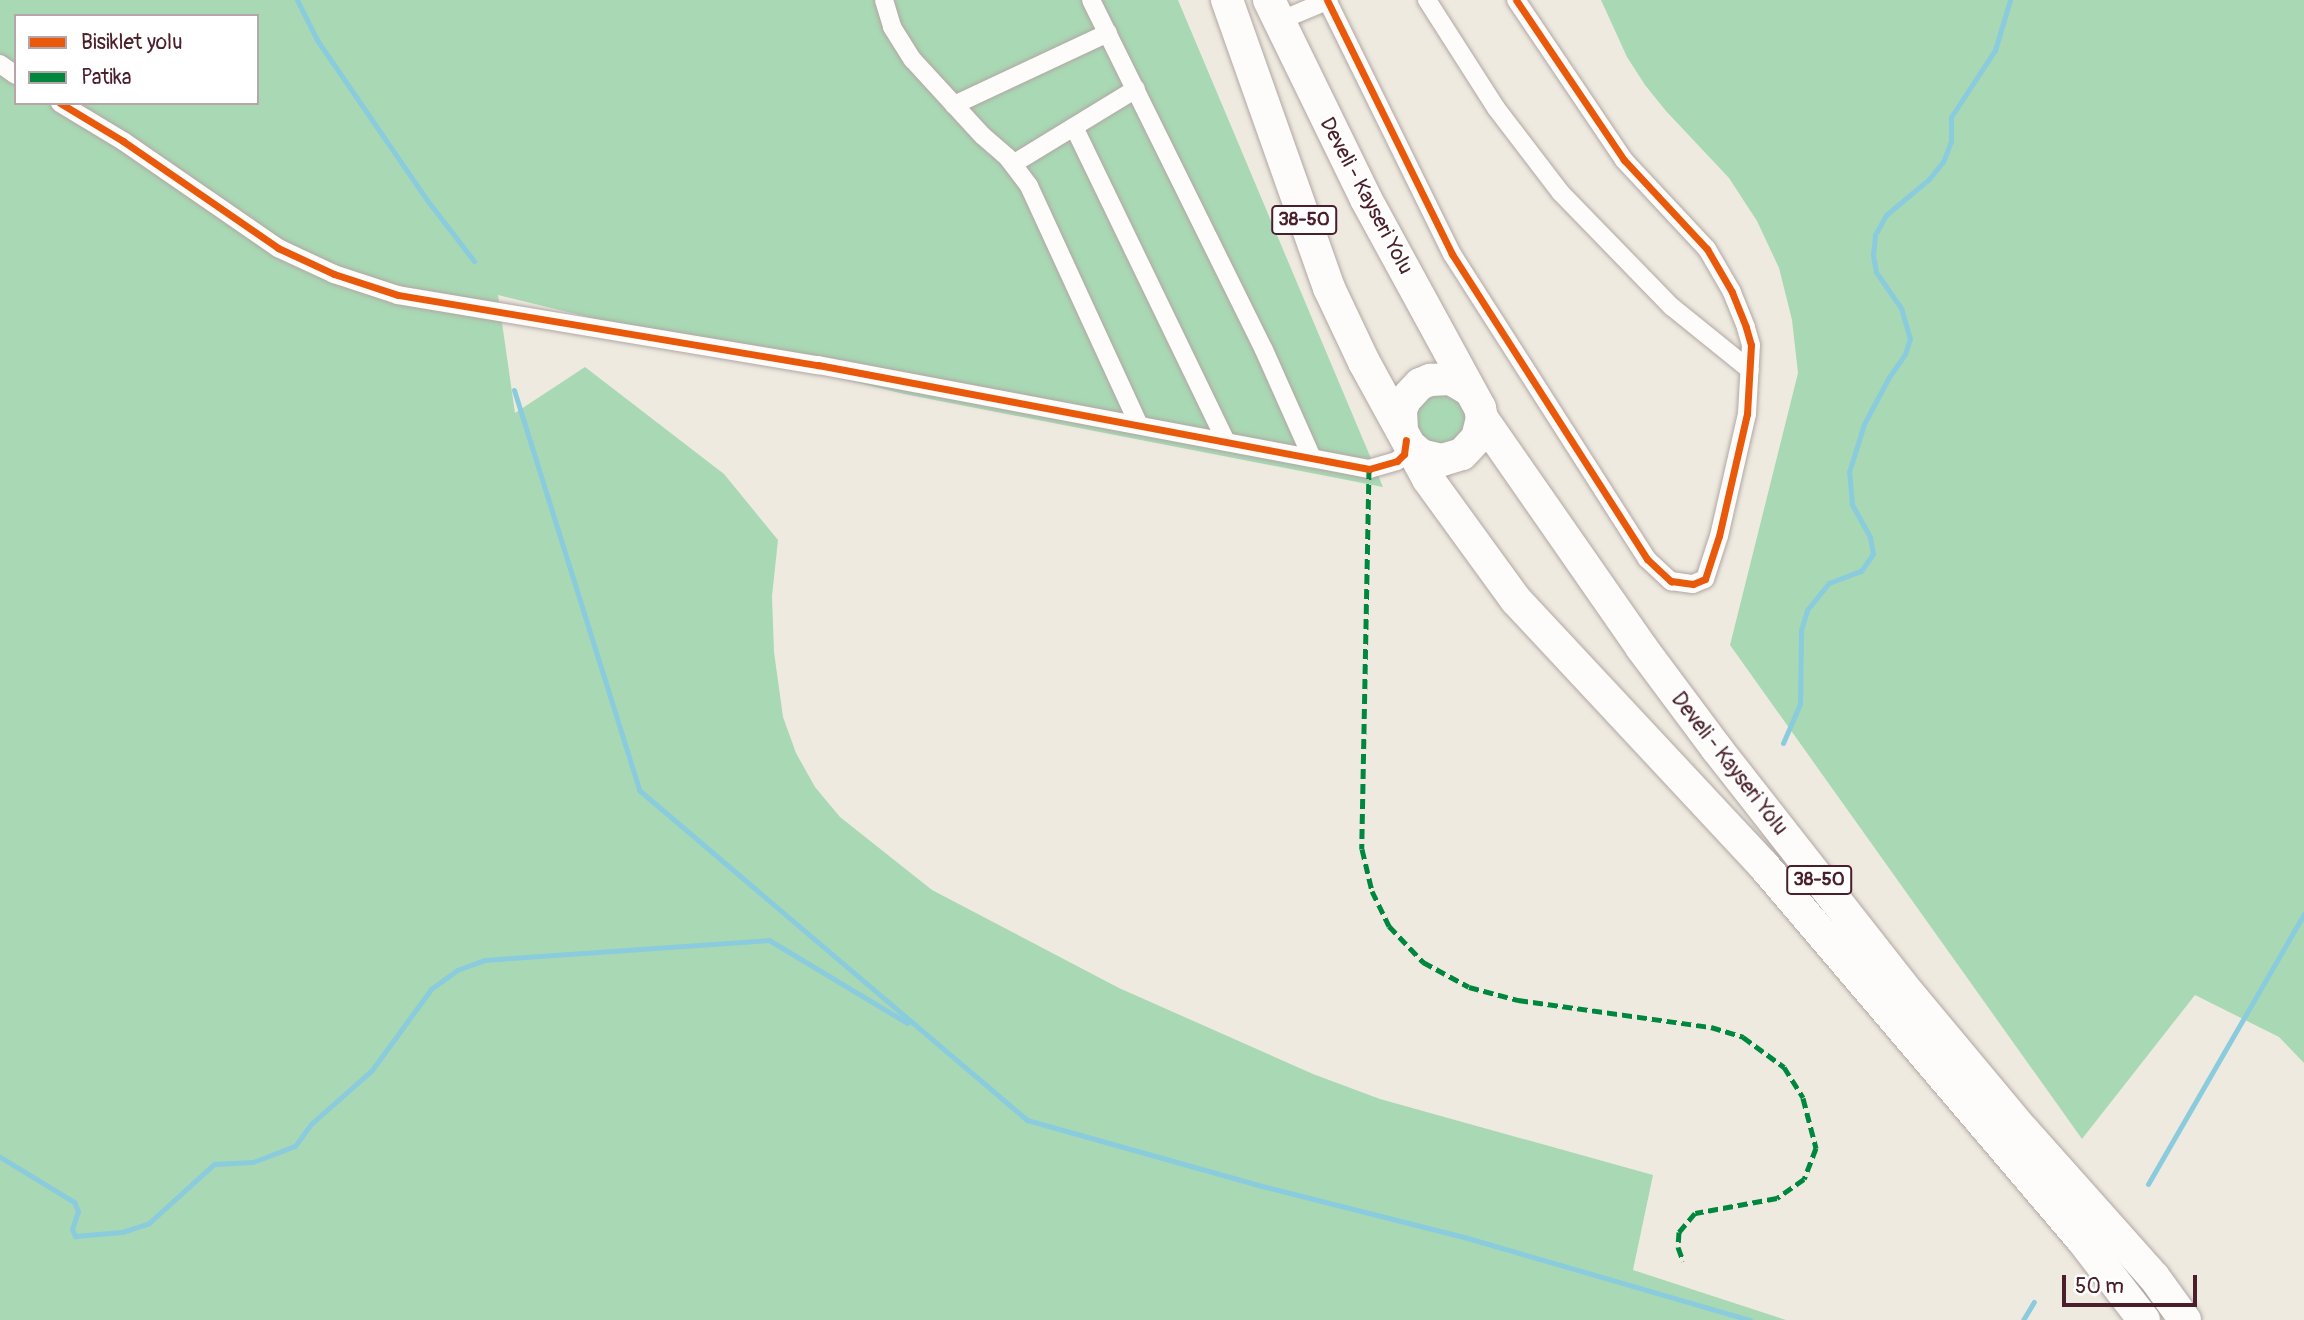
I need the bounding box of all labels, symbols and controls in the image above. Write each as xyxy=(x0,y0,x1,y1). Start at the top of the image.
legend xyxy=(14,14,259,105)
text: Bisiklet yolu xyxy=(81,29,183,56)
text: Patika xyxy=(81,64,132,91)
street label: Develi - Kayseri Yolu xyxy=(1314,113,1418,279)
road number: 38-50 xyxy=(1271,204,1337,235)
street label: Develi - Kayseri Yolu xyxy=(1665,688,1793,840)
road number: 38-50 xyxy=(1786,864,1852,895)
scale bar xyxy=(2066,1260,2201,1304)
text: 50 m xyxy=(2075,1273,2124,1300)

